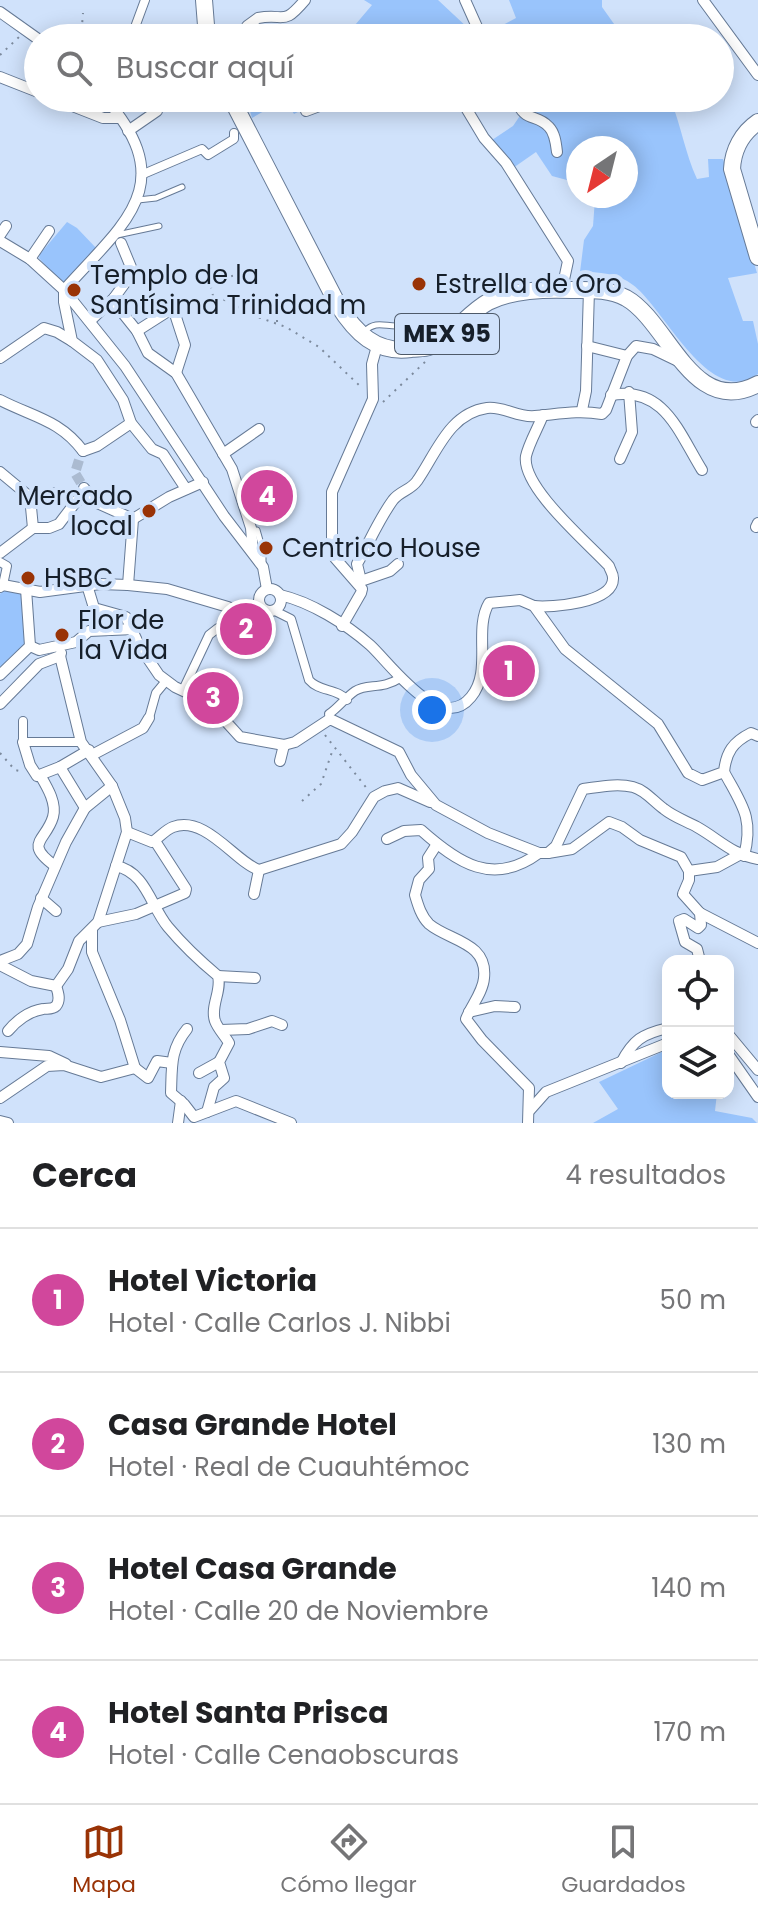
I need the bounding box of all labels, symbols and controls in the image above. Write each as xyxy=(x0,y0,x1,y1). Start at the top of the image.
search box xyxy=(24,24,734,112)
icon: search xyxy=(52,46,96,90)
text: Buscar aquí xyxy=(116,46,294,89)
north arrow xyxy=(566,136,638,208)
place label: Templo de la Santísima Trinidad m xyxy=(90,257,366,323)
place label: Estrella de Oro xyxy=(435,266,622,302)
marker: Estrella de Oro xyxy=(410,275,428,293)
marker: Templo de la Santísima Trinidad m xyxy=(65,281,83,299)
road number: MEX 95 xyxy=(395,314,499,354)
pin: 4 xyxy=(241,466,293,526)
place label: Mercado local xyxy=(17,478,133,544)
marker: Mercado local xyxy=(140,502,158,520)
place label: Centrico House xyxy=(282,530,481,566)
marker: Centrico House xyxy=(257,539,275,557)
place label: HSBC xyxy=(44,560,113,596)
marker: HSBC xyxy=(19,569,37,587)
pin: 2 xyxy=(220,599,272,659)
place label: Flor de la Vida xyxy=(78,602,168,668)
marker: Flor de la Vida xyxy=(53,626,71,644)
pin: 1 xyxy=(483,641,535,701)
pin: 3 xyxy=(187,668,239,728)
your location xyxy=(412,690,452,730)
map controls xyxy=(662,955,734,1099)
button: locate xyxy=(662,955,734,1027)
button: layers xyxy=(662,1027,734,1099)
text: Cerca xyxy=(32,1151,137,1199)
text: 4 resultados xyxy=(565,1157,726,1193)
text: Hotel Victoria xyxy=(108,1259,317,1302)
text: 1 xyxy=(53,1282,63,1318)
text: 50 m xyxy=(660,1282,726,1318)
text: Hotel · Calle Carlos J. Nibbi xyxy=(108,1305,451,1341)
text: Casa Grande Hotel xyxy=(108,1403,397,1446)
text: 2 xyxy=(51,1426,65,1462)
text: 130 m xyxy=(652,1426,726,1462)
text: Hotel · Real de Cuauhtémoc xyxy=(108,1449,470,1485)
text: Hotel Casa Grande xyxy=(108,1547,397,1590)
text: 3 xyxy=(50,1570,66,1606)
text: 140 m xyxy=(651,1570,726,1606)
text: Hotel · Calle 20 de Noviembre xyxy=(108,1593,489,1629)
text: Hotel Santa Prisca xyxy=(108,1691,389,1734)
text: 4 xyxy=(49,1714,67,1750)
text: 170 m xyxy=(653,1714,726,1750)
text: Hotel · Calle Cenaobscuras xyxy=(108,1737,459,1773)
tab: Mapa xyxy=(72,1820,136,1901)
tab: Cómo llegar xyxy=(281,1820,417,1901)
tab: Guardados xyxy=(561,1820,686,1901)

